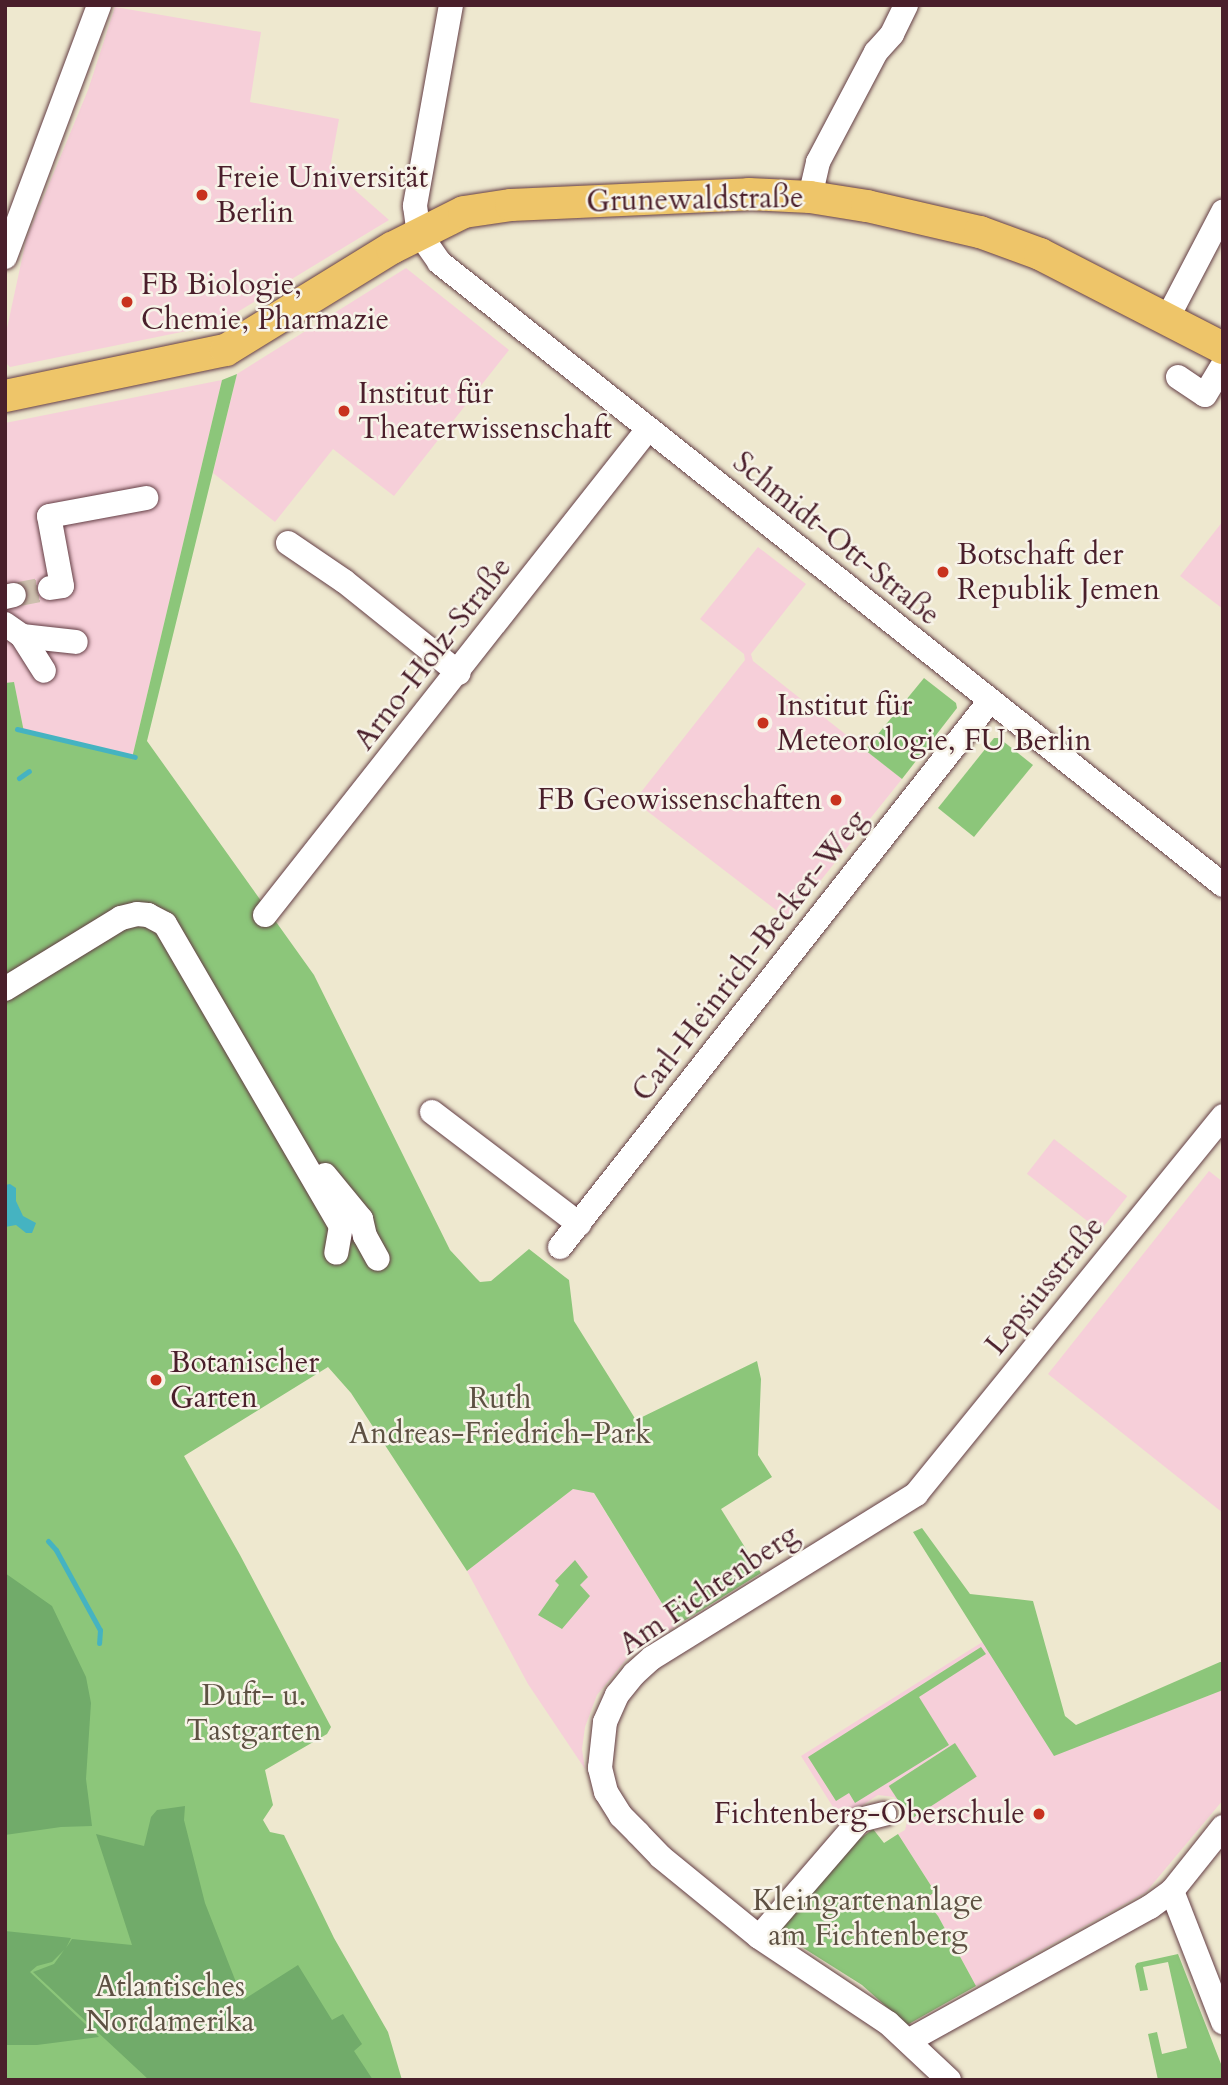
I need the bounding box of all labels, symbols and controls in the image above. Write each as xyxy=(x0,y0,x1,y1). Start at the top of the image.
place label: Freie Universität Berlin xyxy=(216,160,428,230)
street label: Grunewaldstraße xyxy=(586,180,804,220)
marker: Freie Universität Berlin xyxy=(194,187,210,203)
place label: FB Biologie, Chemie, Pharmazie xyxy=(141,267,389,338)
marker: FB Biologie, Chemie, Pharmazie xyxy=(119,294,135,310)
place label: Institut für Theaterwissenschaft xyxy=(358,376,612,446)
marker: Institut für Theaterwissenschaft xyxy=(336,403,352,419)
street label: Schmidt-Ott-Straße xyxy=(725,444,947,634)
place label: Botschaft der Republik Jemen xyxy=(957,537,1160,608)
street label: Arno-Holz-Straße xyxy=(347,551,519,757)
marker: Botschaft der Republik Jemen xyxy=(935,564,951,580)
place label: Institut für Meteorologie, FU Berlin xyxy=(777,688,1091,758)
marker: Institut für Meteorologie, FU Berlin xyxy=(755,715,771,731)
place label: FB Geowissenschaften xyxy=(537,782,822,818)
marker: FB Geowissenschaften xyxy=(828,792,844,808)
street label: Carl-Heinrich-Becker-Weg xyxy=(625,803,875,1109)
street label: Lepsiusstraße xyxy=(978,1210,1112,1362)
place label: Botanischer Garten xyxy=(170,1345,319,1416)
marker: Botanischer Garten xyxy=(148,1372,164,1388)
park label: Ruth Andreas-Friedrich-Park xyxy=(349,1381,651,1452)
street label: Am Fichtenberg xyxy=(613,1517,805,1663)
park label: Duft- u. Tastgarten xyxy=(186,1678,322,1748)
place label: Fichtenberg-Oberschule xyxy=(714,1796,1025,1832)
marker: Fichtenberg-Oberschule xyxy=(1031,1806,1047,1822)
park label: Kleingartenanlage am Fichtenberg xyxy=(753,1883,983,1954)
park label: Atlantisches Nordamerika xyxy=(85,1969,255,2039)

